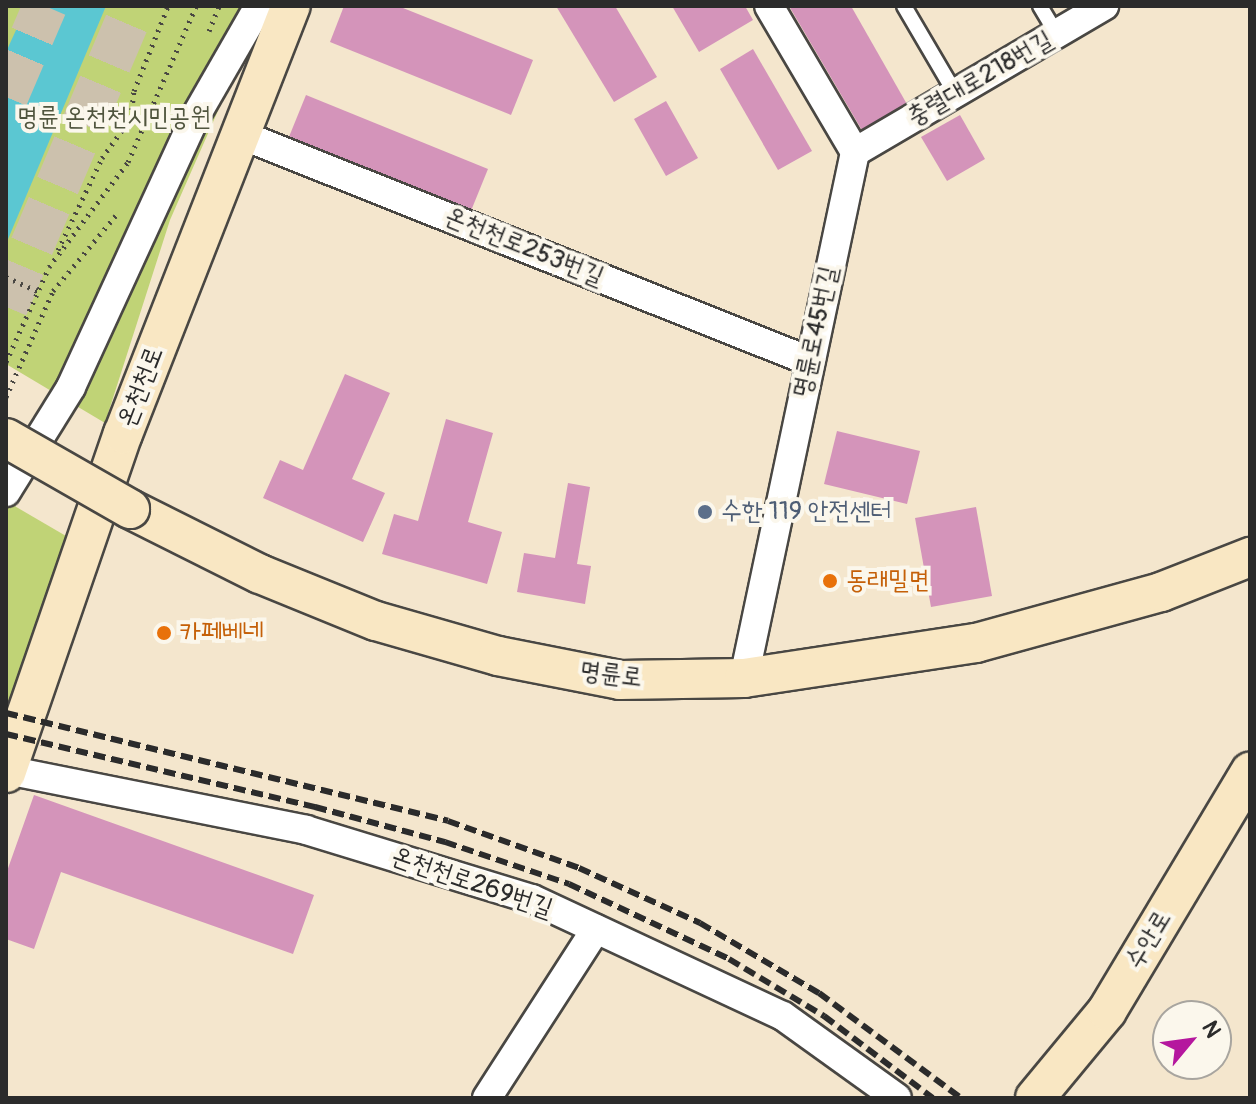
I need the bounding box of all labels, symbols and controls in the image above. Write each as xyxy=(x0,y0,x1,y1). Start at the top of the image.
street label: 충렬대로218번길 xyxy=(901,25,1059,133)
park label: 명륜 온천천시민공원 xyxy=(17,102,211,134)
street label: 온천천로253번길 xyxy=(440,201,608,293)
street label: 명륜로45번길 xyxy=(787,263,845,401)
street label: 온천천로 xyxy=(111,342,171,432)
place label: 수한 119 안전센터 xyxy=(721,496,892,528)
marker: 수한 119 안전센터 xyxy=(696,503,714,521)
place label: 동래밀면 xyxy=(846,565,930,597)
marker: 동래밀면 xyxy=(821,572,839,590)
place label: 카페베네 xyxy=(180,617,264,649)
marker: 카페베네 xyxy=(155,624,173,642)
street label: 명륜로 xyxy=(578,656,644,694)
street label: 온천천로269번길 xyxy=(387,841,557,925)
street label: 수안로 xyxy=(1119,905,1179,975)
north arrow xyxy=(1152,1000,1232,1080)
text: N xyxy=(1195,1016,1227,1043)

